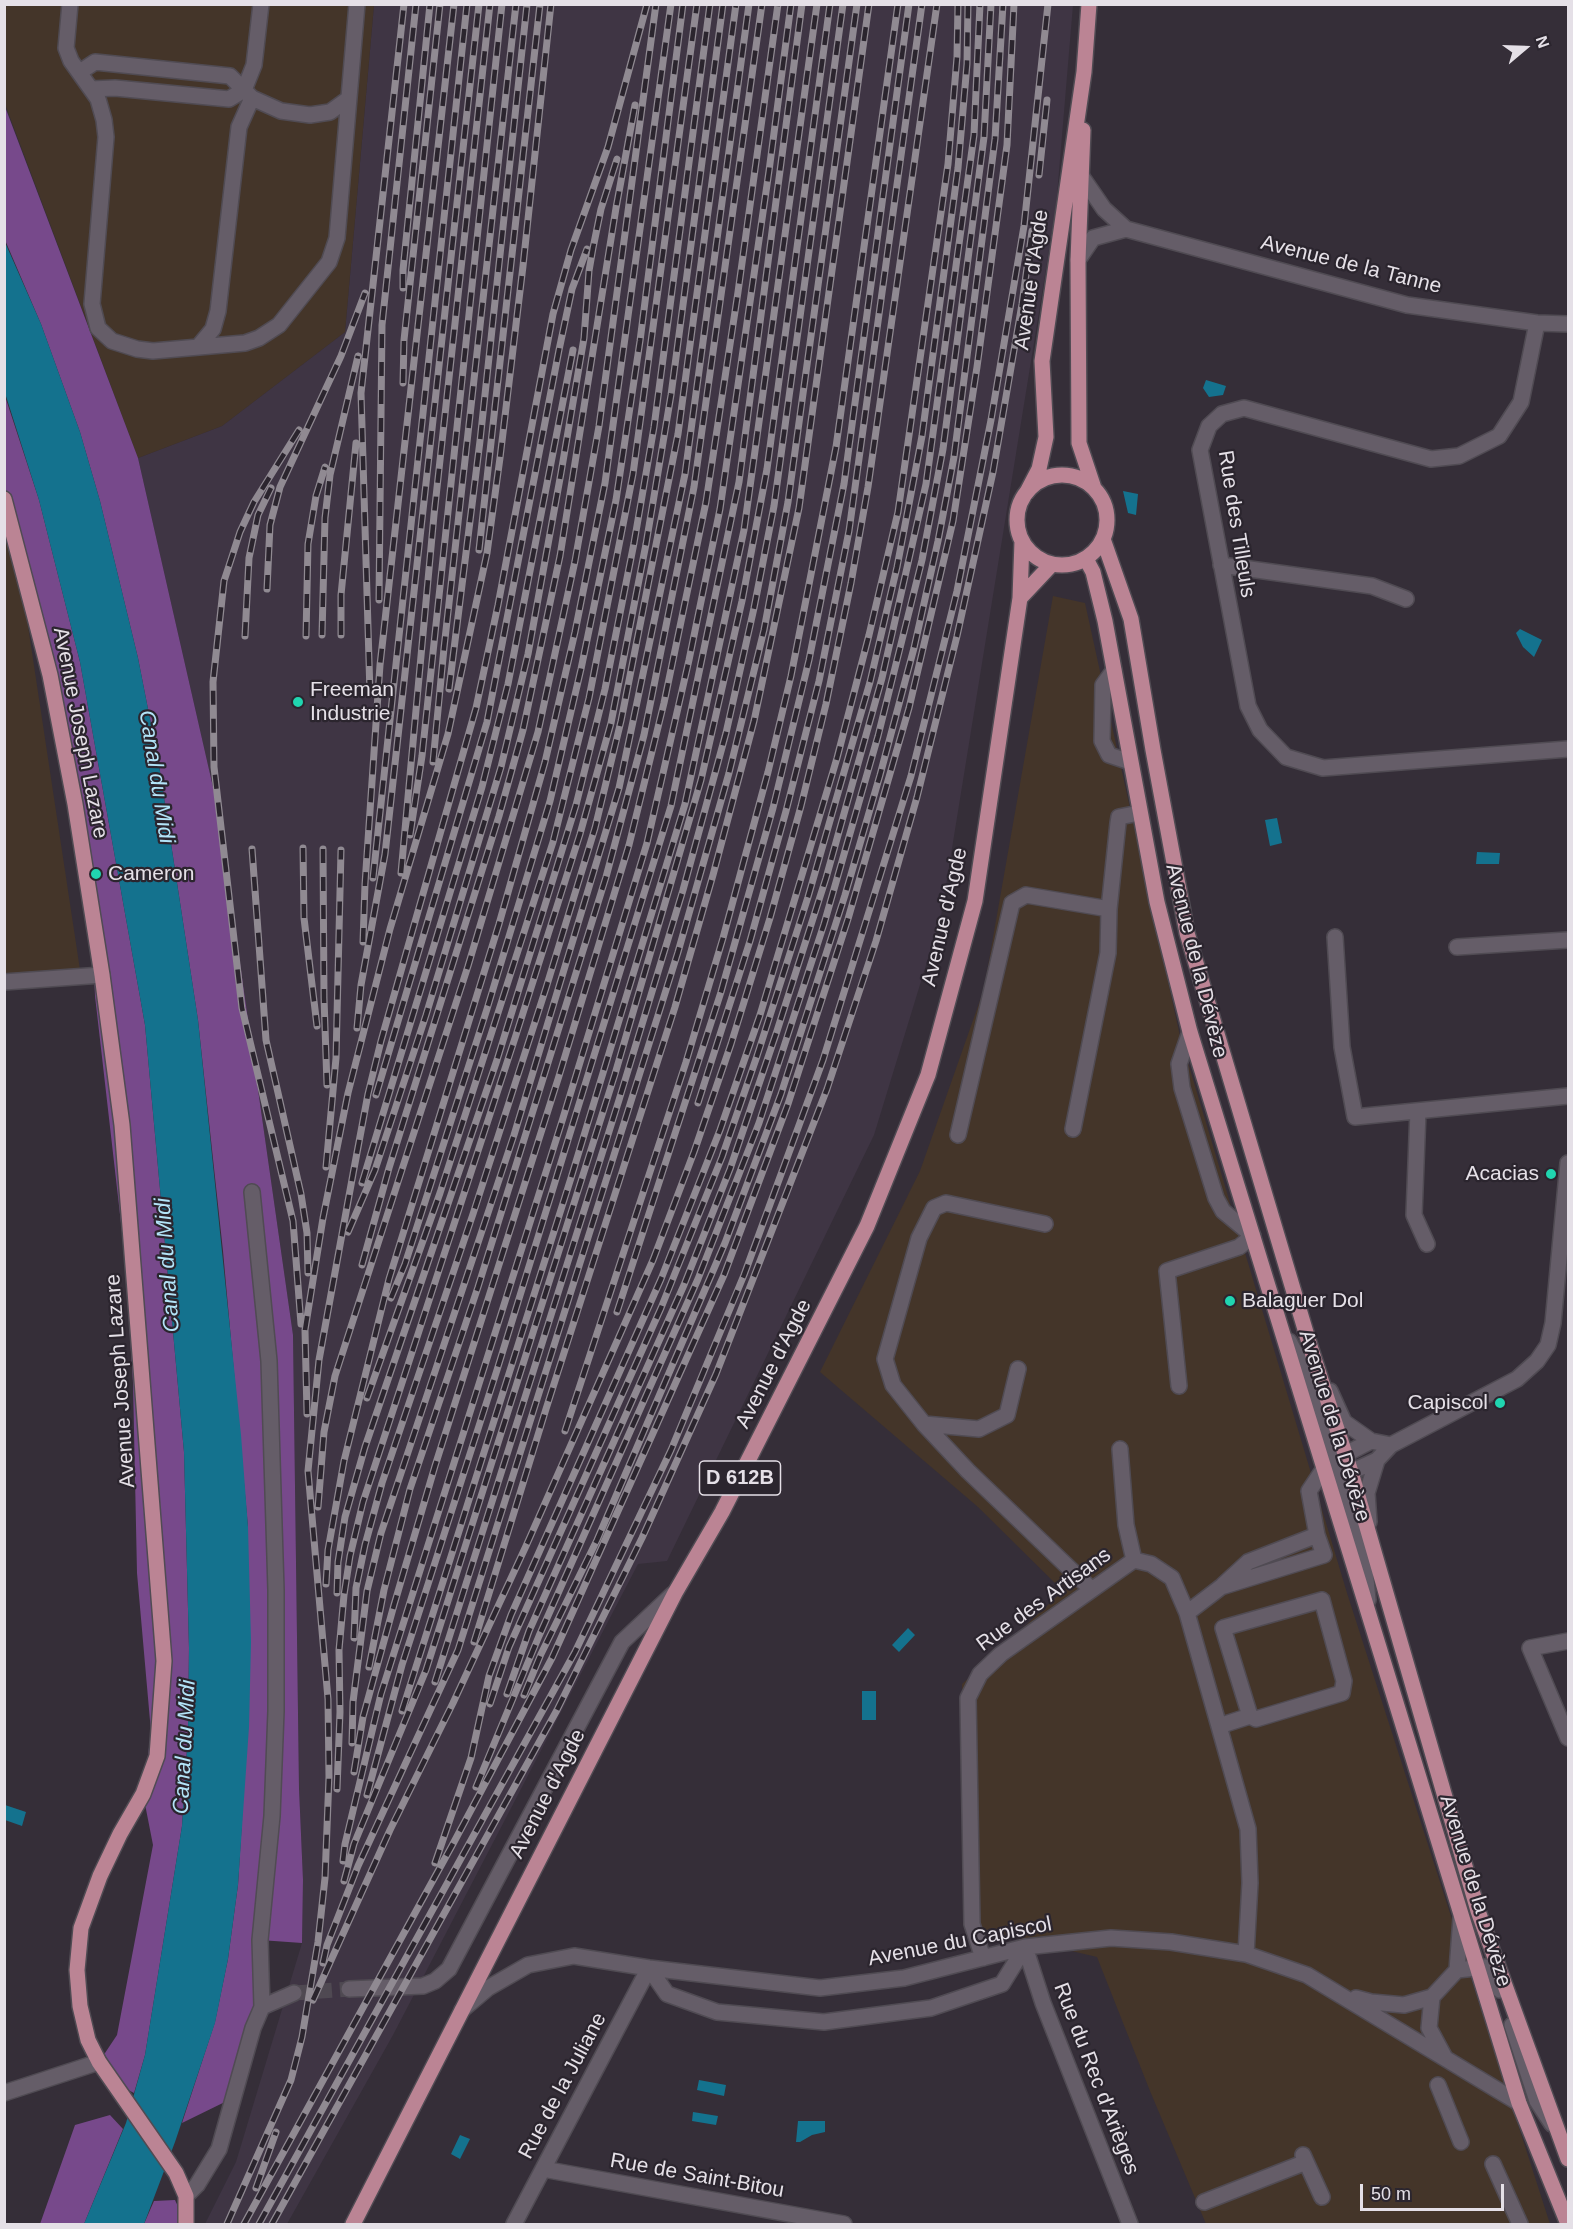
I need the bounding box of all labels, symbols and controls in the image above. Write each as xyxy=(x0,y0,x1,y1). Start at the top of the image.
north arrow xyxy=(1495,18,1555,78)
text: N xyxy=(1533,34,1552,50)
street label: Avenue d'Agde xyxy=(1010,208,1054,352)
street label: Avenue de la Tanne xyxy=(1258,230,1444,300)
street label: Rue des Tilleuls xyxy=(1212,449,1260,599)
street label: Avenue Joseph Lazare xyxy=(47,625,113,841)
place label: Freeman Industrie xyxy=(310,677,394,727)
marker: Freeman Industrie xyxy=(291,695,305,709)
water label: Canal du Midi xyxy=(132,709,180,845)
street label: Avenue d'Agde xyxy=(917,845,973,989)
place label: Cameron xyxy=(108,861,194,887)
street label: Avenue de la Dévèze xyxy=(1160,861,1232,1061)
marker: Cameron xyxy=(89,867,103,881)
place label: Acacias xyxy=(1465,1161,1539,1187)
marker: Acacias xyxy=(1544,1167,1558,1181)
water label: Canal du Midi xyxy=(150,1197,186,1333)
street label: Avenue Joseph Lazare xyxy=(101,1273,141,1489)
place label: Balaguer Dol xyxy=(1242,1288,1363,1314)
marker: Balaguer Dol xyxy=(1223,1294,1237,1308)
street label: Avenue d'Agde xyxy=(731,1295,817,1433)
street label: Avenue de la Dévèze xyxy=(1293,1327,1375,1525)
place label: Capiscol xyxy=(1407,1390,1488,1416)
marker: Capiscol xyxy=(1493,1396,1507,1410)
road number: D 612B xyxy=(700,1461,780,1495)
street label: Rue des Artisans xyxy=(972,1543,1116,1657)
water label: Canal du Midi xyxy=(168,1679,202,1815)
street label: Avenue d'Agde xyxy=(505,1725,591,1863)
street label: Avenue de la Dévèze xyxy=(1434,1792,1516,1990)
street label: Avenue du Capiscol xyxy=(866,1912,1054,1972)
street label: Rue du Rec d'Arièges xyxy=(1048,1979,1144,2179)
street label: Rue de la Juliane xyxy=(514,2008,612,2164)
street label: Rue de Saint-Bitou xyxy=(608,2148,786,2204)
scale bar xyxy=(1363,2172,1507,2210)
text: 50 m xyxy=(1371,2184,1411,2204)

